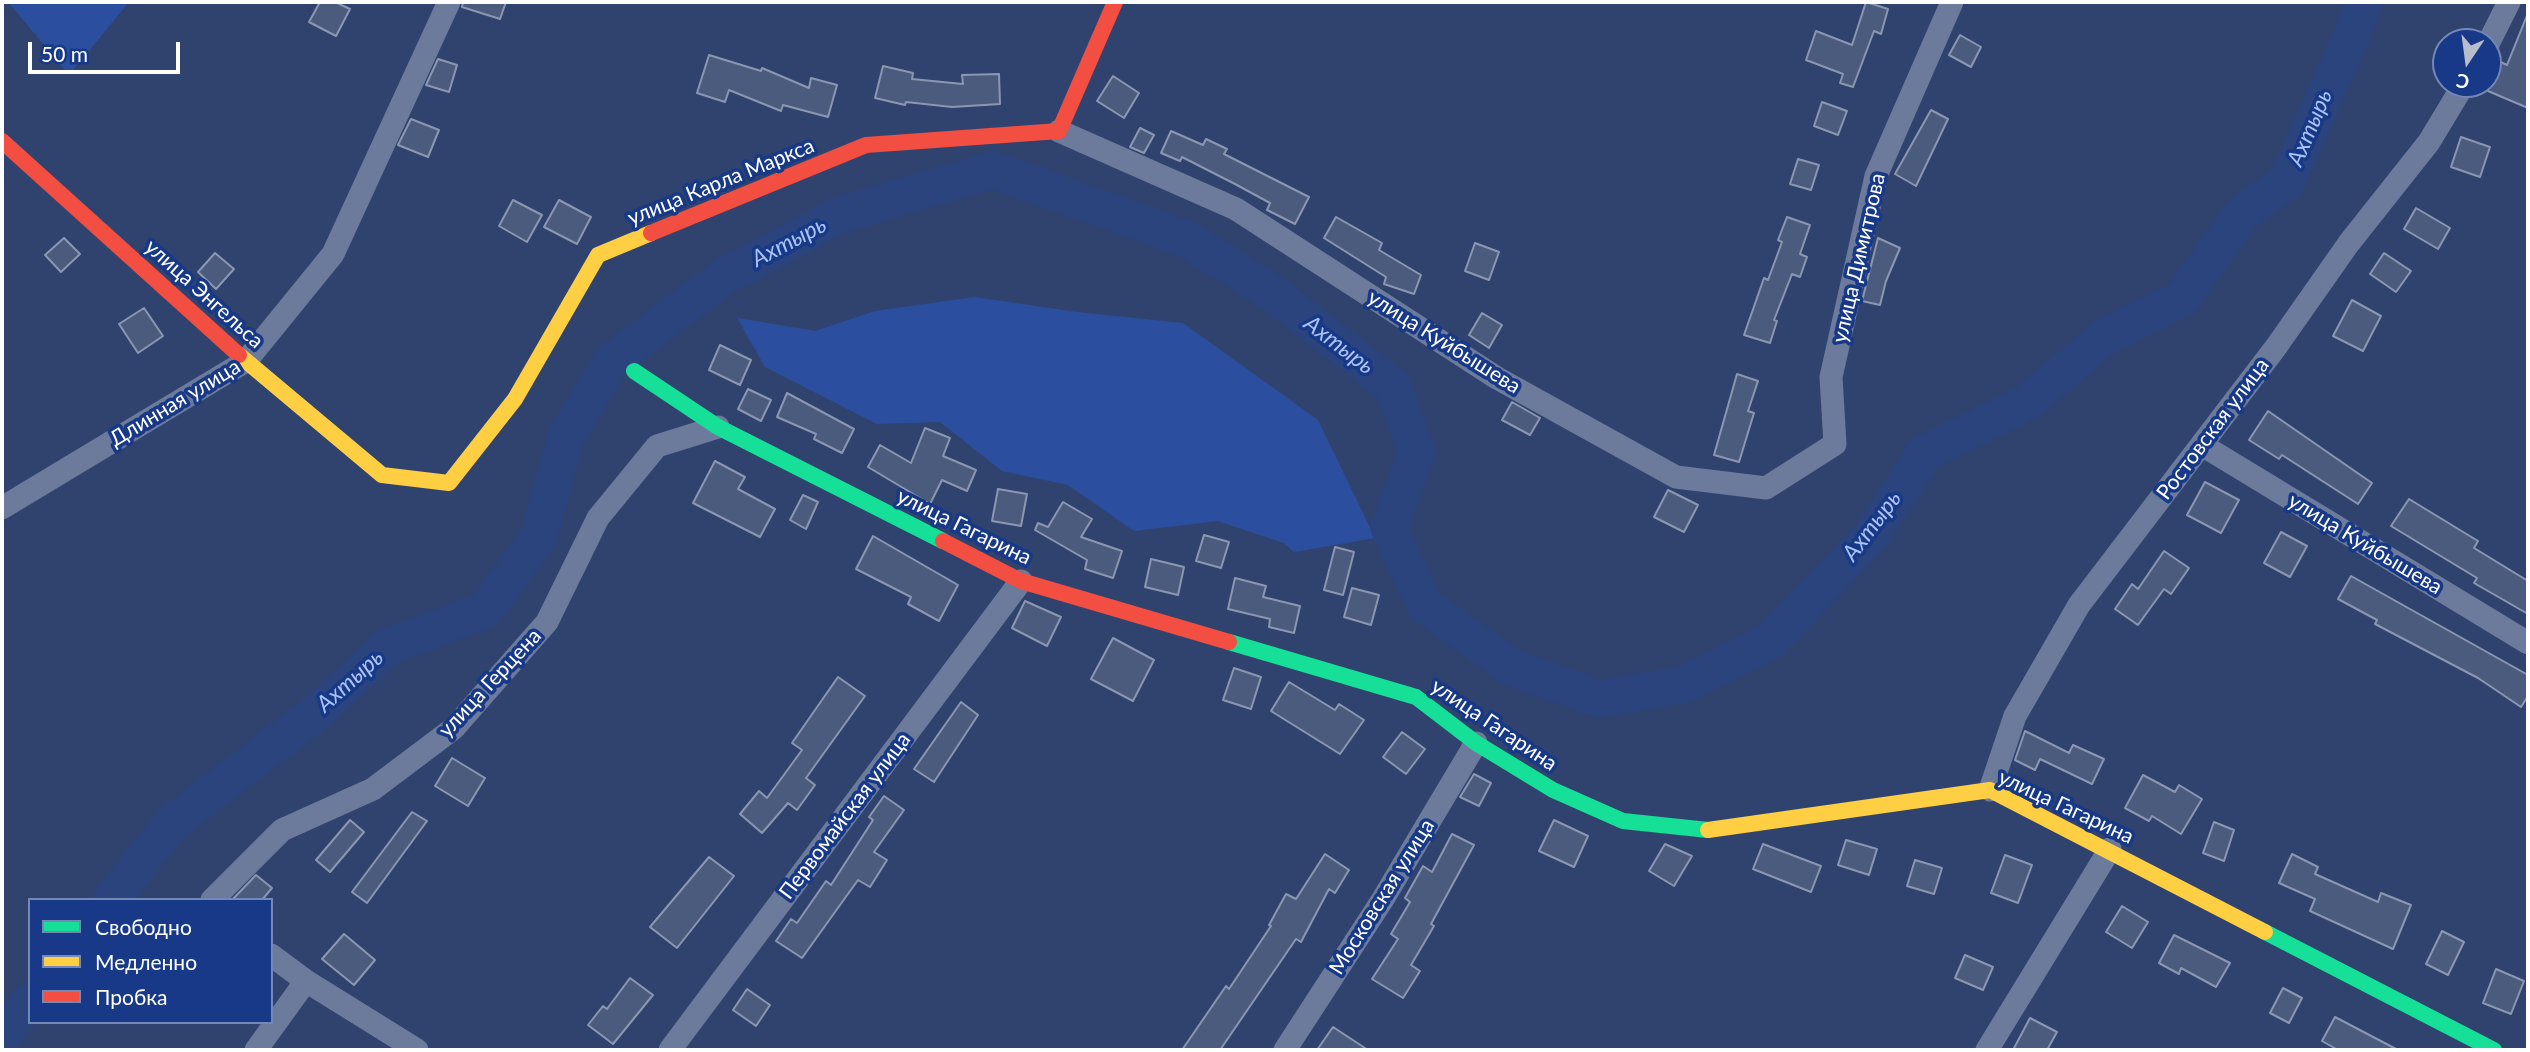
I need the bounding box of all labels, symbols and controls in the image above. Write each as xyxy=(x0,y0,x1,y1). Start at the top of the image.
scale bar xyxy=(32,28,184,72)
north arrow xyxy=(2432,28,2502,98)
text: 50 m xyxy=(41,41,88,66)
text: С xyxy=(2454,69,2471,95)
water label: Ахтырь xyxy=(2282,85,2338,171)
street label: улица Карла Маркса xyxy=(624,133,818,231)
street label: улица Димитрова xyxy=(1827,171,1891,345)
water label: Ахтырь xyxy=(747,211,831,273)
street label: улица Энгельса xyxy=(140,234,268,354)
street label: улица Куйбышева xyxy=(1363,285,1525,399)
water label: Ахтырь xyxy=(1298,310,1380,380)
street label: Ростовская улица xyxy=(2152,353,2274,505)
street label: Длинная улица xyxy=(105,354,245,452)
street label: улица Гагарина xyxy=(893,484,1035,570)
water label: Ахтырь xyxy=(1837,485,1907,567)
street label: улица Куйбышева xyxy=(2283,488,2447,600)
street label: улица Герцена xyxy=(433,624,547,742)
water label: Ахтырь xyxy=(311,644,389,718)
street label: улица Гагарина xyxy=(1426,674,1562,776)
street label: Первомайская улица xyxy=(774,728,916,904)
street label: улица Гагарина xyxy=(1994,765,2138,849)
street label: Московская улица xyxy=(1324,815,1440,979)
legend xyxy=(28,898,273,1024)
text: Свободно xyxy=(95,914,192,939)
text: Медленно xyxy=(95,949,197,974)
text: Пробка xyxy=(95,984,168,1009)

